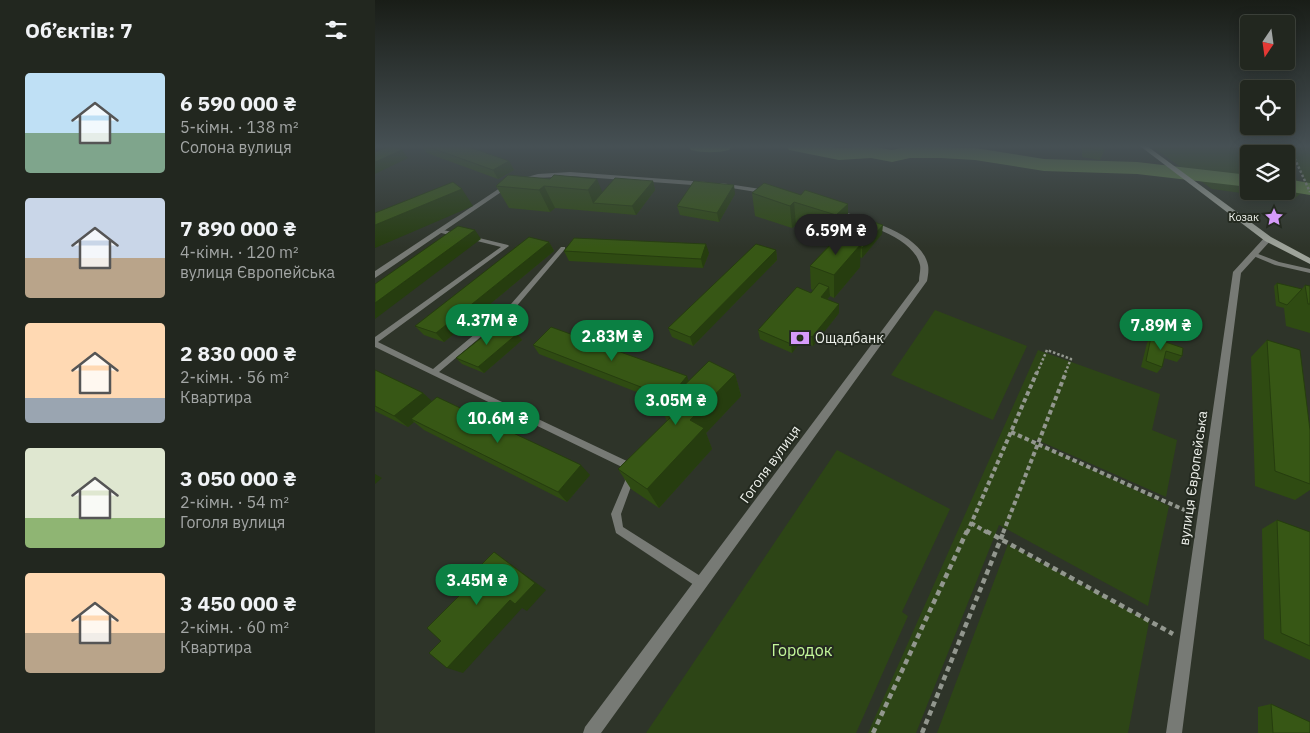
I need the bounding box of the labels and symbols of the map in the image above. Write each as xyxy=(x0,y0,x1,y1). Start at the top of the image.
north arrow xyxy=(1240,15,1295,70)
place icon: Козак xyxy=(1263,206,1285,228)
place label: Козак xyxy=(1229,210,1259,224)
pin: 6.59M ₴ xyxy=(790,214,882,256)
pin: 4.37M ₴ xyxy=(441,304,533,346)
pin: 7.89M ₴ xyxy=(1115,308,1207,351)
pin: 2.83M ₴ xyxy=(566,320,658,362)
bank icon: Ощадбанк xyxy=(789,327,811,349)
place label: Ощадбанк xyxy=(815,329,884,347)
pin: 3.05M ₴ xyxy=(630,384,722,426)
pin: 10.6M ₴ xyxy=(452,402,544,444)
street label: вулиця Європейська xyxy=(1175,409,1211,546)
street label: Гоголя вулиця xyxy=(736,421,804,507)
pin: 3.45M ₴ xyxy=(431,564,523,606)
park label: Городок xyxy=(772,640,833,660)

